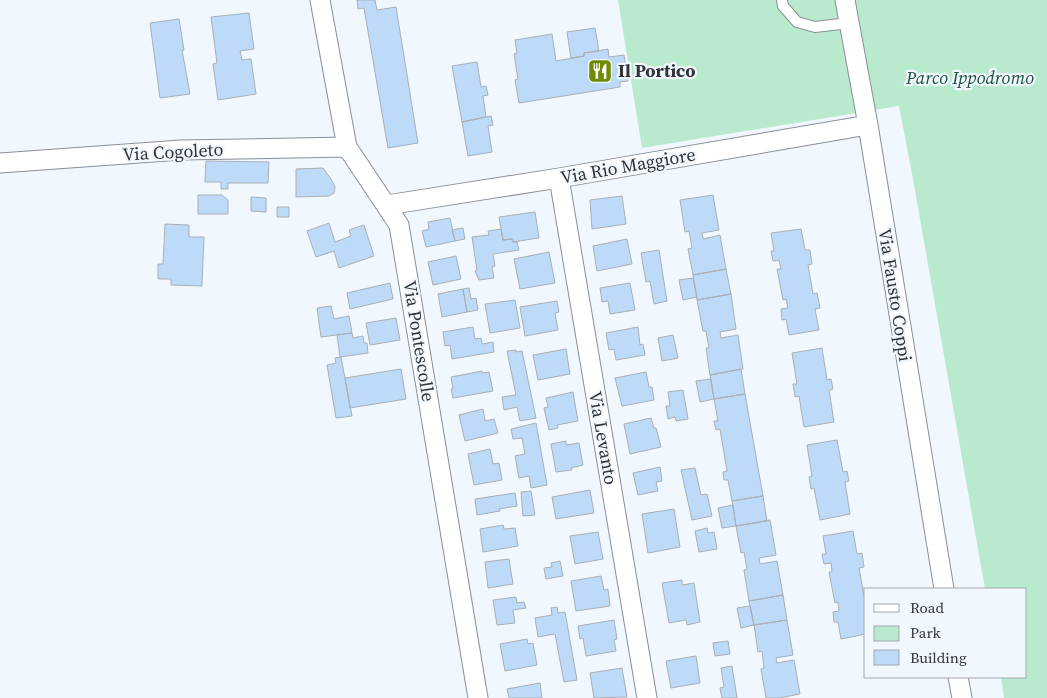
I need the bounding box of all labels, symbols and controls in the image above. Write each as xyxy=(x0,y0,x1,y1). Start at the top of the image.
restaurant icon: Il Portico xyxy=(587,58,613,84)
place label: Il Portico xyxy=(618,58,695,83)
park label: Parco Ippodromo xyxy=(905,65,1034,90)
street label: Via Cogoleto xyxy=(122,136,224,167)
street label: Via Rio Maggiore xyxy=(558,141,697,190)
street label: Via Fausto Coppi xyxy=(873,226,918,363)
street label: Via Pontescolle xyxy=(398,278,441,403)
street label: Via Levanto xyxy=(583,389,624,487)
legend xyxy=(864,588,1027,678)
text: Road xyxy=(910,597,944,618)
text: Park xyxy=(910,622,942,643)
text: Building xyxy=(910,647,967,668)

